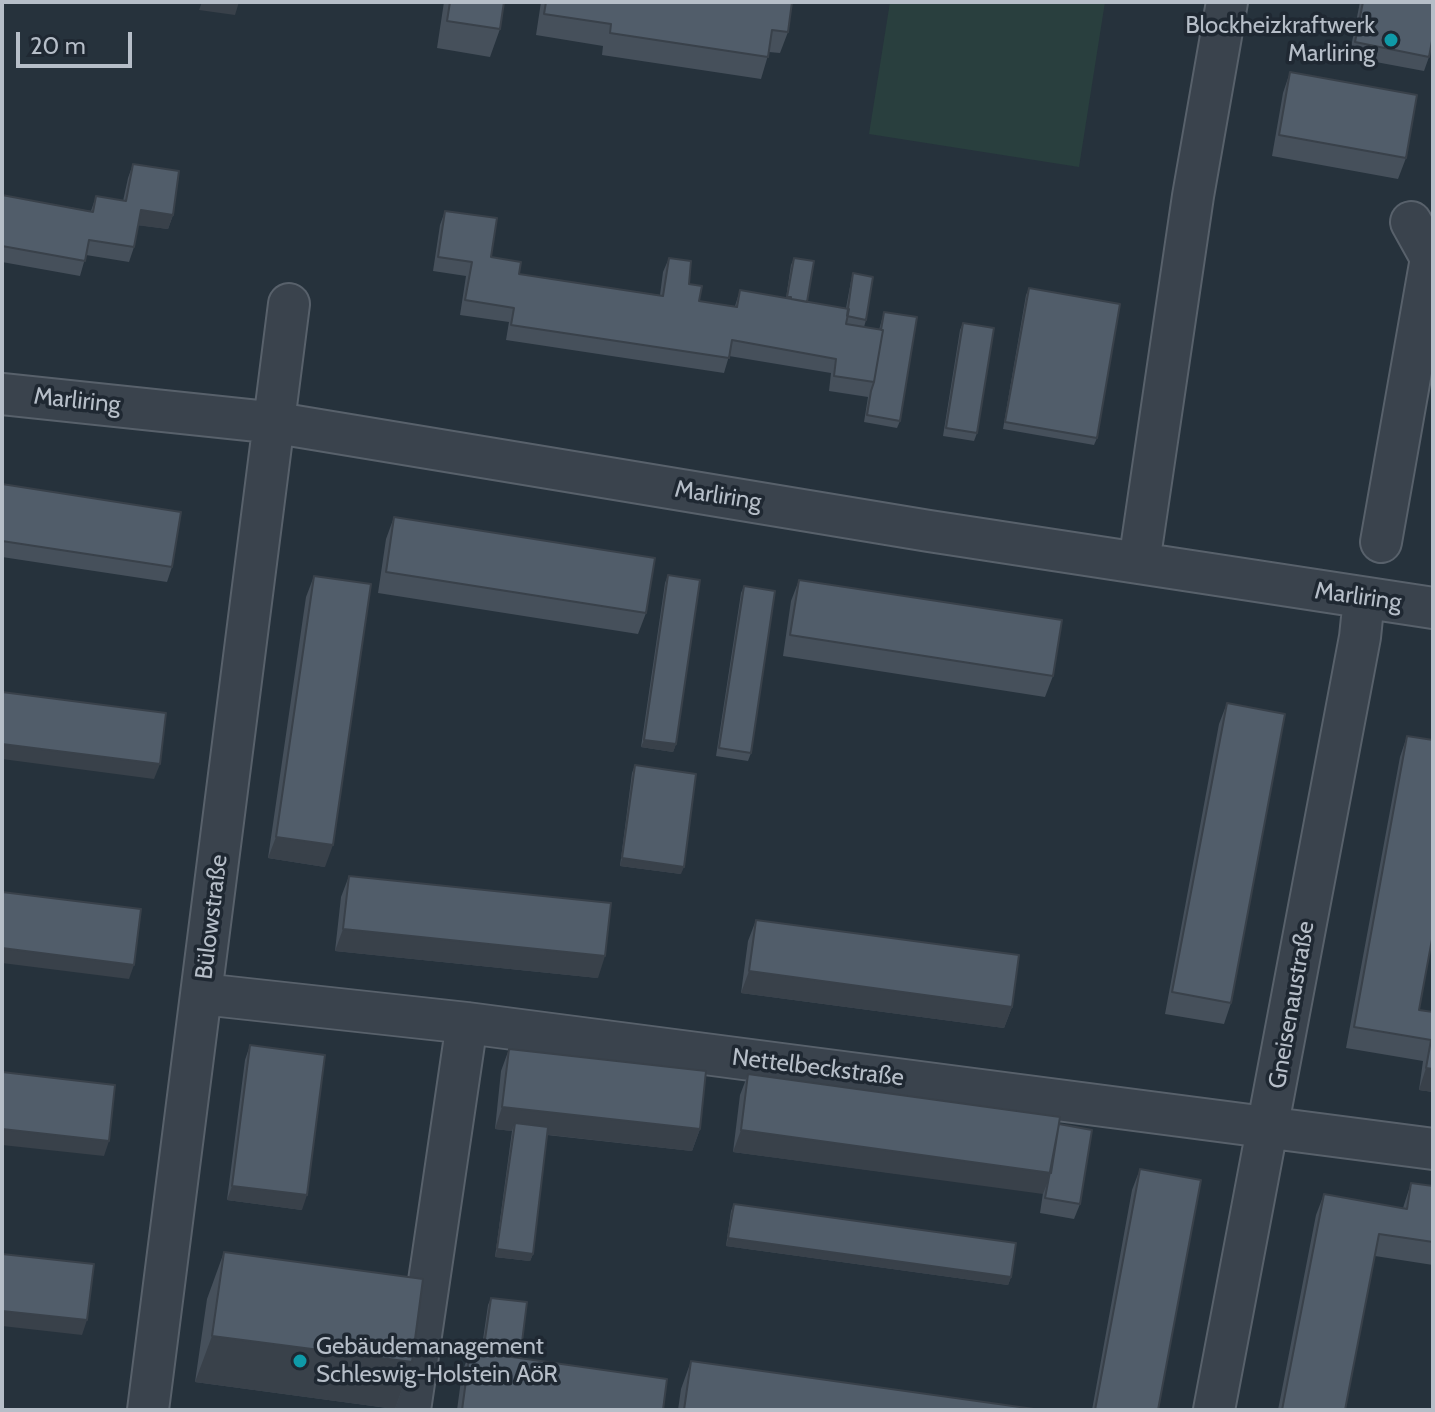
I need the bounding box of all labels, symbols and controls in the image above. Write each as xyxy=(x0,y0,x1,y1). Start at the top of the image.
place label: Blockheizkraftwerk Marliring xyxy=(1185,12,1375,68)
scale bar xyxy=(20,16,136,66)
text: 20 m xyxy=(30,31,86,60)
marker: Blockheizkraftwerk Marliring xyxy=(1382,31,1400,49)
street label: Marliring xyxy=(32,382,122,420)
street label: Marliring xyxy=(673,475,763,517)
street label: Marliring xyxy=(1313,577,1403,617)
street label: Bülowstraße xyxy=(190,853,234,981)
street label: Gneisenaustraße xyxy=(1263,919,1321,1091)
street label: Nettelbeckstraße xyxy=(730,1043,906,1093)
place label: Gebäudemanagement Schleswig-Holstein AöR xyxy=(316,1333,558,1389)
marker: Gebäudemanagement Schleswig-Holstein AöR xyxy=(291,1352,309,1370)

